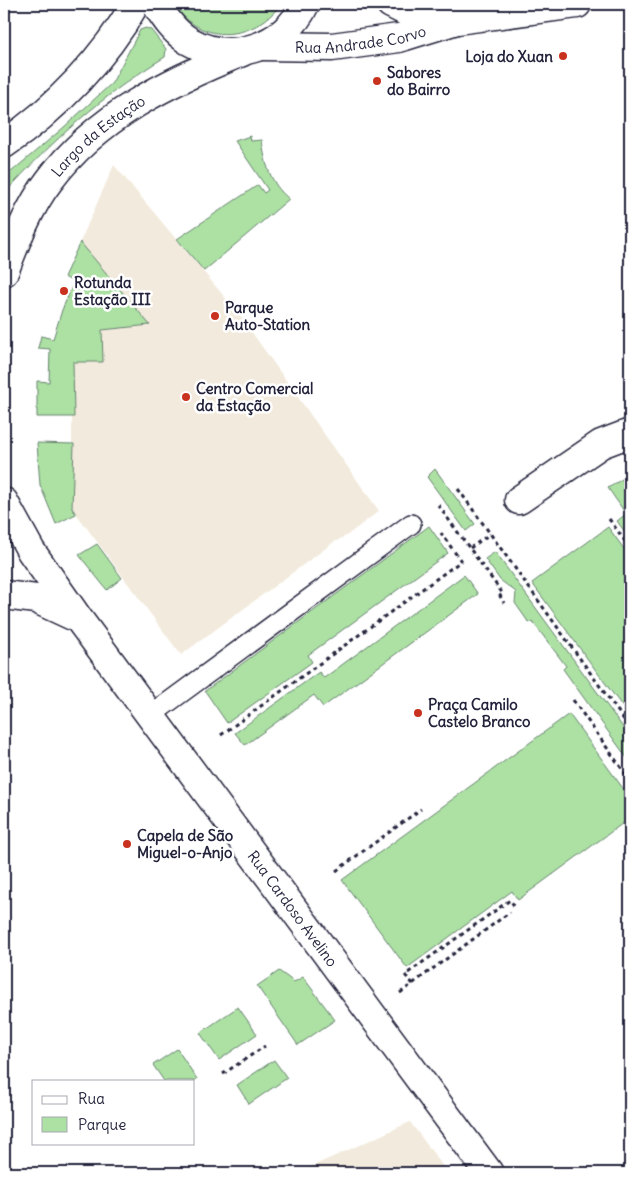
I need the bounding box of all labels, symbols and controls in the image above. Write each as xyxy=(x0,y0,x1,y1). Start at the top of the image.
street label: Rua Andrade Corvo xyxy=(295,21,428,57)
place label: Loja do Xuan xyxy=(465,47,553,66)
marker: Loja do Xuan xyxy=(557,50,569,62)
place label: Sabores do Bairro xyxy=(387,63,451,99)
marker: Sabores do Bairro xyxy=(371,75,383,87)
street label: Largo da Estação xyxy=(47,91,148,180)
place label: Rotunda Estação III xyxy=(74,273,151,310)
marker: Rotunda Estação III xyxy=(58,285,70,297)
place label: Parque Auto-Station xyxy=(225,298,310,334)
marker: Parque Auto-Station xyxy=(209,310,221,322)
place label: Centro Comercial da Estação xyxy=(196,379,313,416)
marker: Centro Comercial da Estação xyxy=(180,391,192,403)
place label: Praça Camilo Castelo Branco xyxy=(428,695,531,731)
marker: Praça Camilo Castelo Branco xyxy=(412,707,424,719)
place label: Capela de São Miguel-o-Anjo xyxy=(137,826,234,863)
marker: Capela de São Miguel-o-Anjo xyxy=(121,838,133,850)
street label: Rua Cardoso Avelino xyxy=(244,847,342,970)
legend xyxy=(32,1080,195,1144)
text: Rua xyxy=(78,1089,105,1108)
text: Parque xyxy=(78,1115,126,1134)

